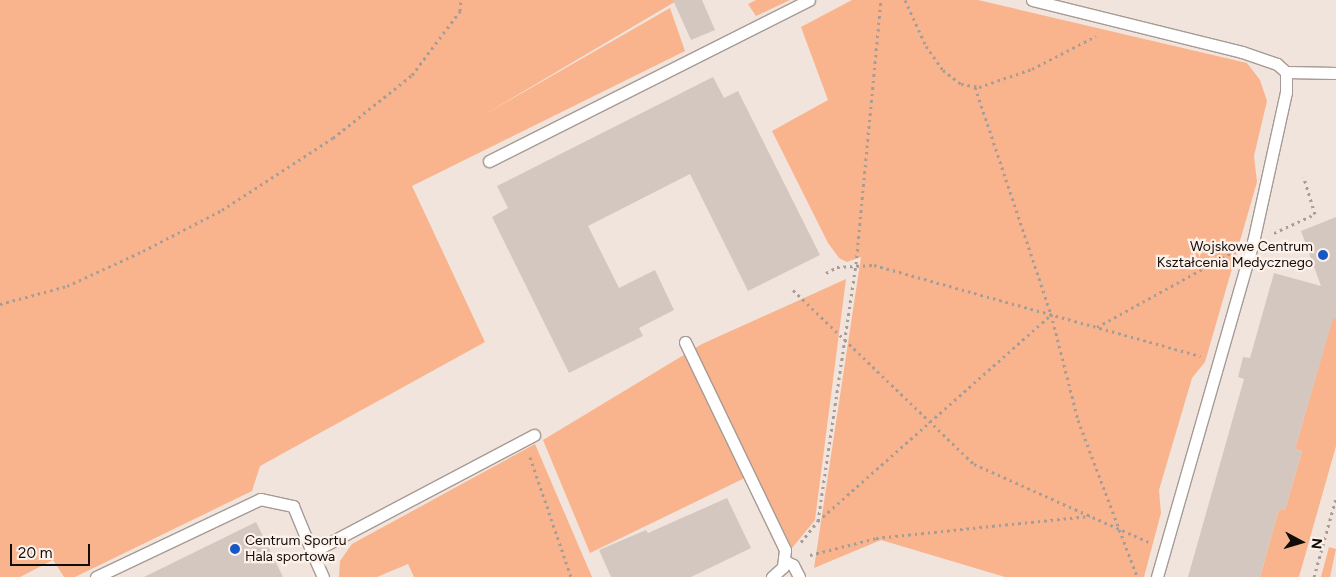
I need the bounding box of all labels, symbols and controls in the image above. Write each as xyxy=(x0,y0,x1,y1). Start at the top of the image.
place label: Wojskowe Centrum Kształcenia Medycznego xyxy=(1157,239,1313,272)
marker: Wojskowe Centrum Kształcenia Medycznego xyxy=(1317,249,1329,261)
north arrow xyxy=(1276,517,1326,567)
place label: Centrum Sportu Hala sportowa xyxy=(245,533,347,566)
scale bar xyxy=(12,534,92,566)
text: N xyxy=(1307,537,1325,550)
marker: Centrum Sportu Hala sportowa xyxy=(229,543,241,555)
text: 20 m xyxy=(18,544,52,562)

